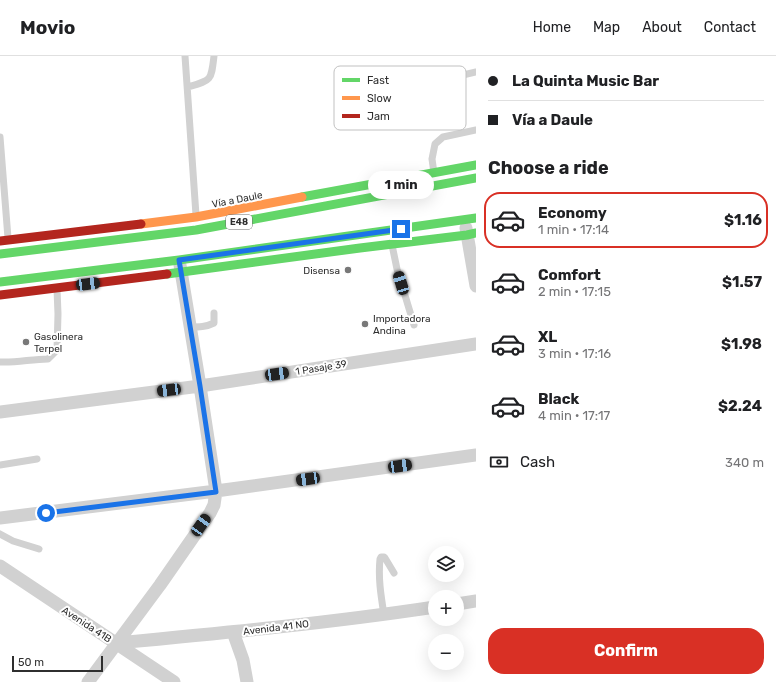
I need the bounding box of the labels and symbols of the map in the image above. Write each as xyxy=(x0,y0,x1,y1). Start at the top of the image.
legend xyxy=(334,66,466,130)
text: Fast xyxy=(367,74,390,87)
text: Slow xyxy=(367,92,392,105)
text: Jam xyxy=(367,110,390,123)
callout: 1 min xyxy=(368,171,434,199)
street label: Vía a Daule xyxy=(211,189,264,211)
road number: E48 xyxy=(226,215,252,229)
route end xyxy=(392,220,410,238)
place label: Disensa xyxy=(303,265,340,277)
marker: Disensa xyxy=(343,265,353,275)
car xyxy=(392,270,410,296)
car xyxy=(75,277,101,291)
place label: Importadora Andina xyxy=(373,313,430,337)
marker: Importadora Andina xyxy=(360,319,370,329)
place label: Gasolinera Terpel xyxy=(34,331,83,355)
marker: Gasolinera Terpel xyxy=(21,337,31,347)
street label: 1 Pasaje 39 xyxy=(295,358,348,378)
car xyxy=(264,366,290,382)
car xyxy=(156,383,182,397)
car xyxy=(387,458,413,474)
car xyxy=(295,471,321,487)
route start xyxy=(37,504,55,522)
car xyxy=(189,512,213,538)
street label: Avenida 41B xyxy=(59,604,114,645)
street label: Avenida 41 NO xyxy=(243,618,310,638)
scale bar xyxy=(12,654,103,673)

